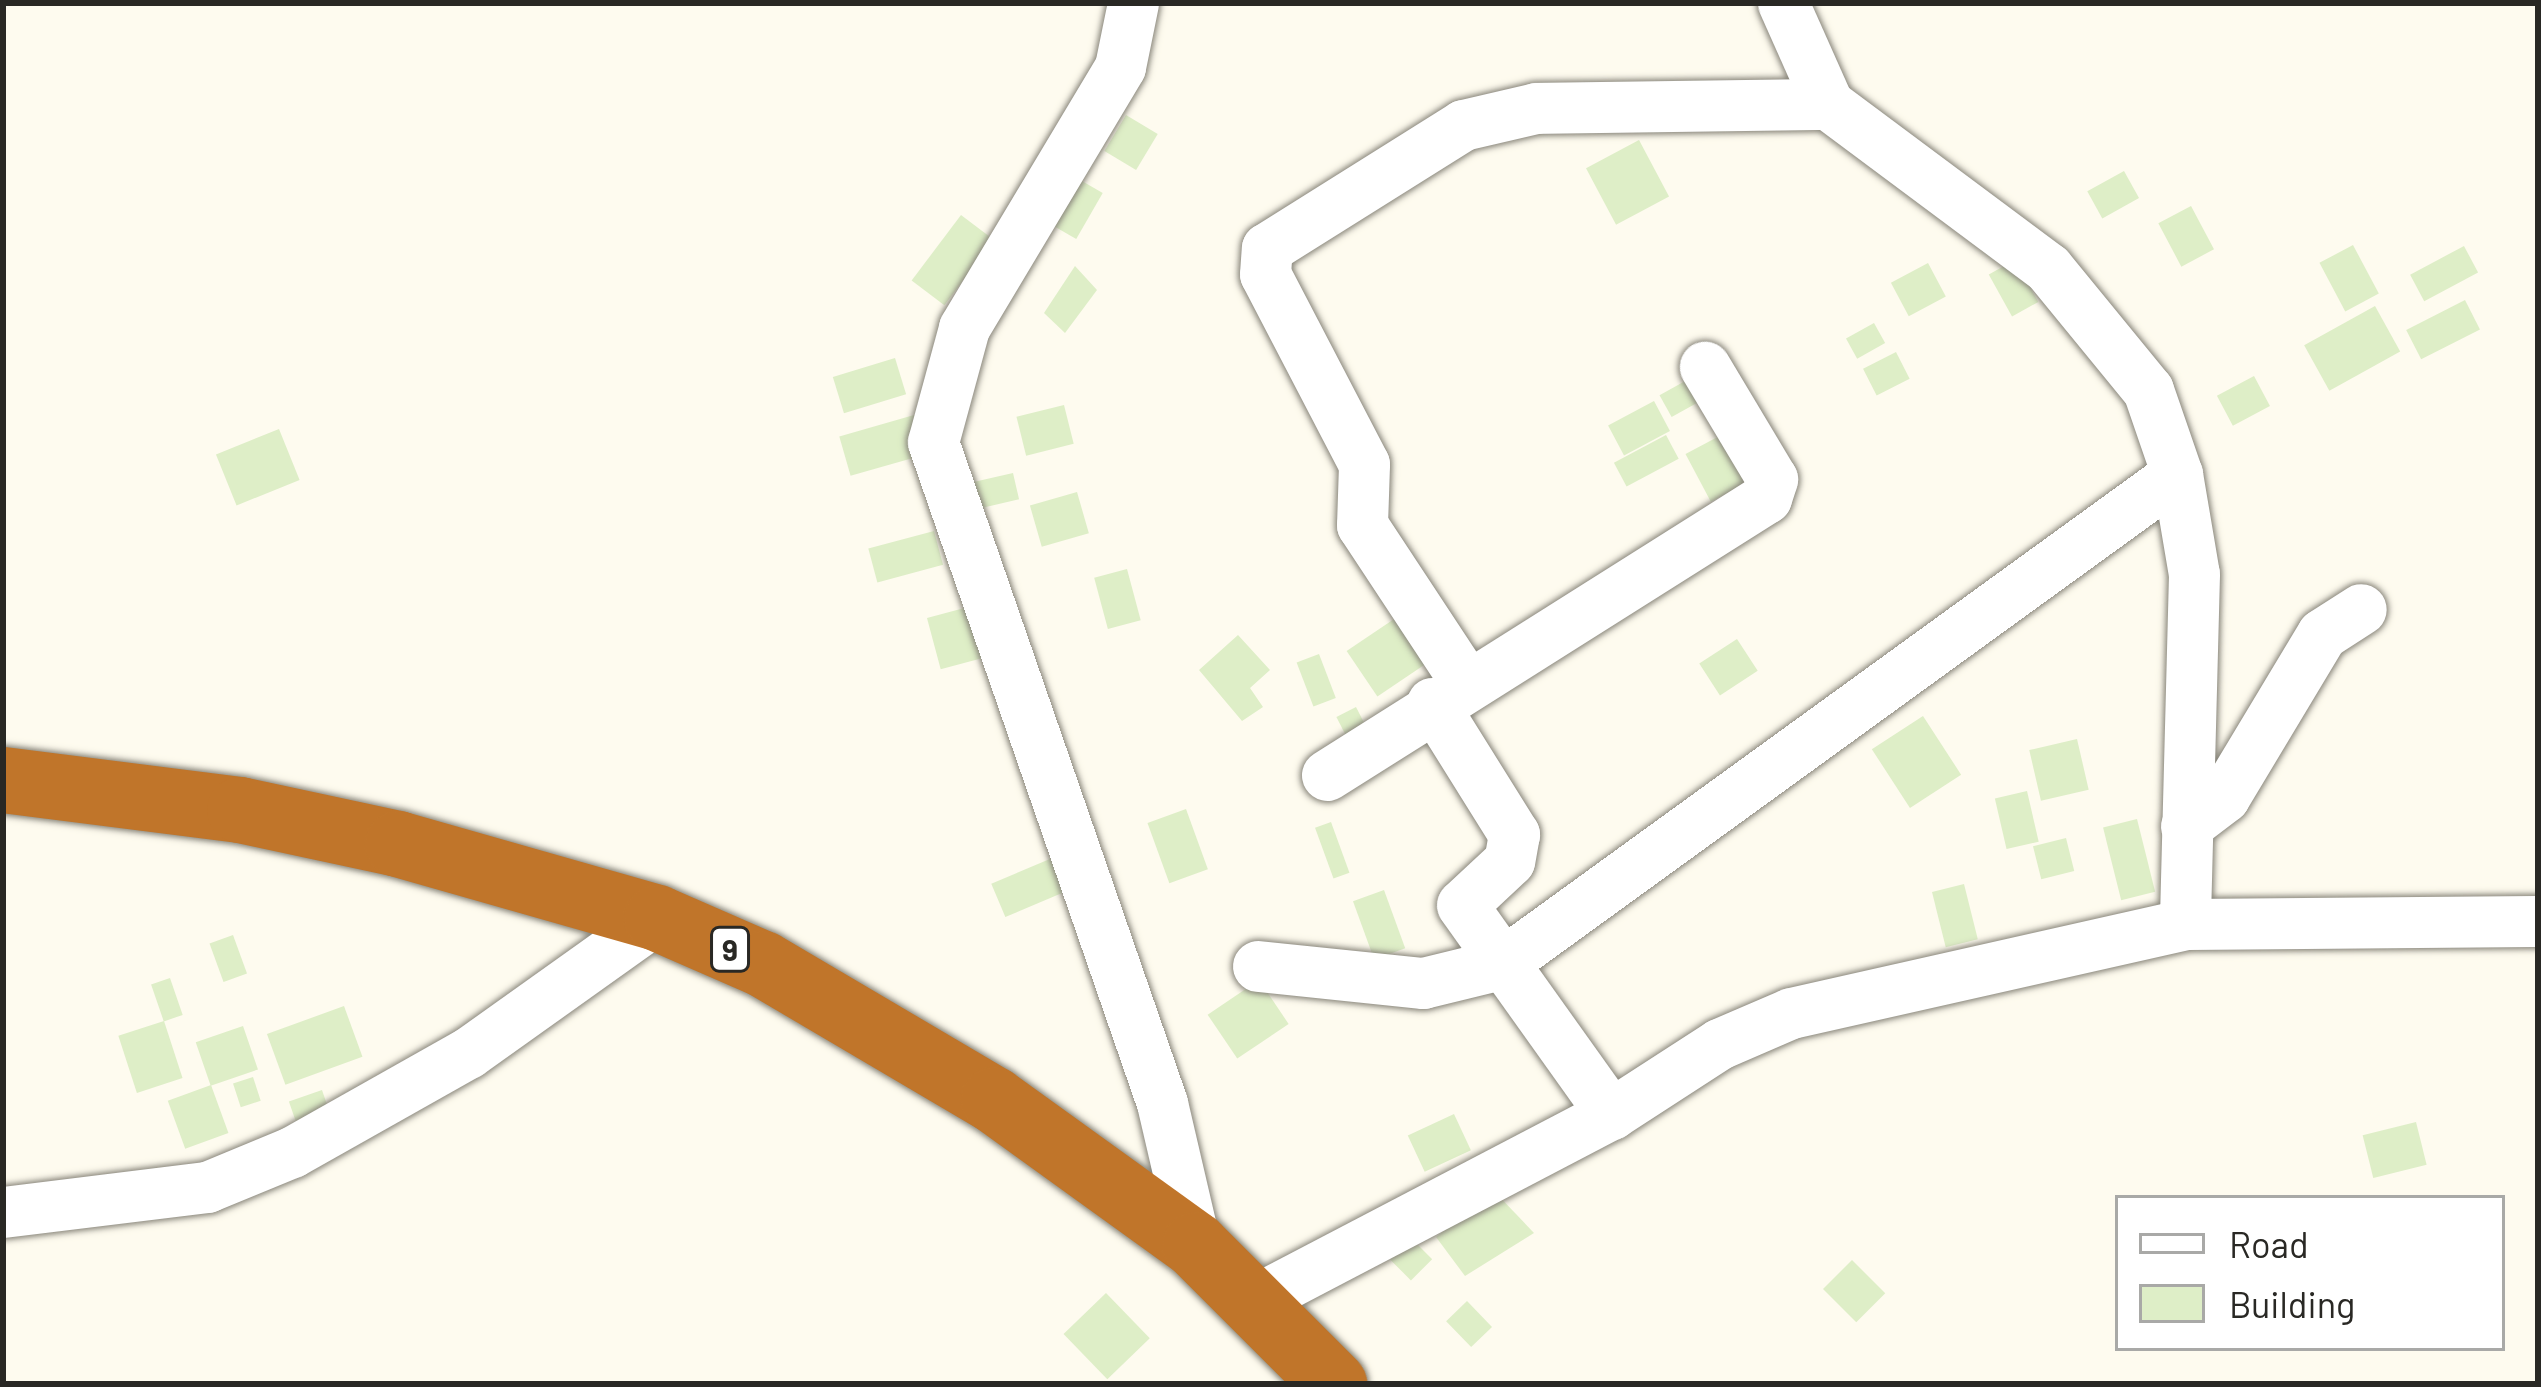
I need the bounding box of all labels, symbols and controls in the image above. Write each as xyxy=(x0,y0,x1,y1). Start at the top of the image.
road number: 9 xyxy=(709,925,751,973)
legend xyxy=(2115,1195,2505,1351)
text: Road xyxy=(2229,1222,2309,1265)
text: Building xyxy=(2229,1282,2355,1325)

